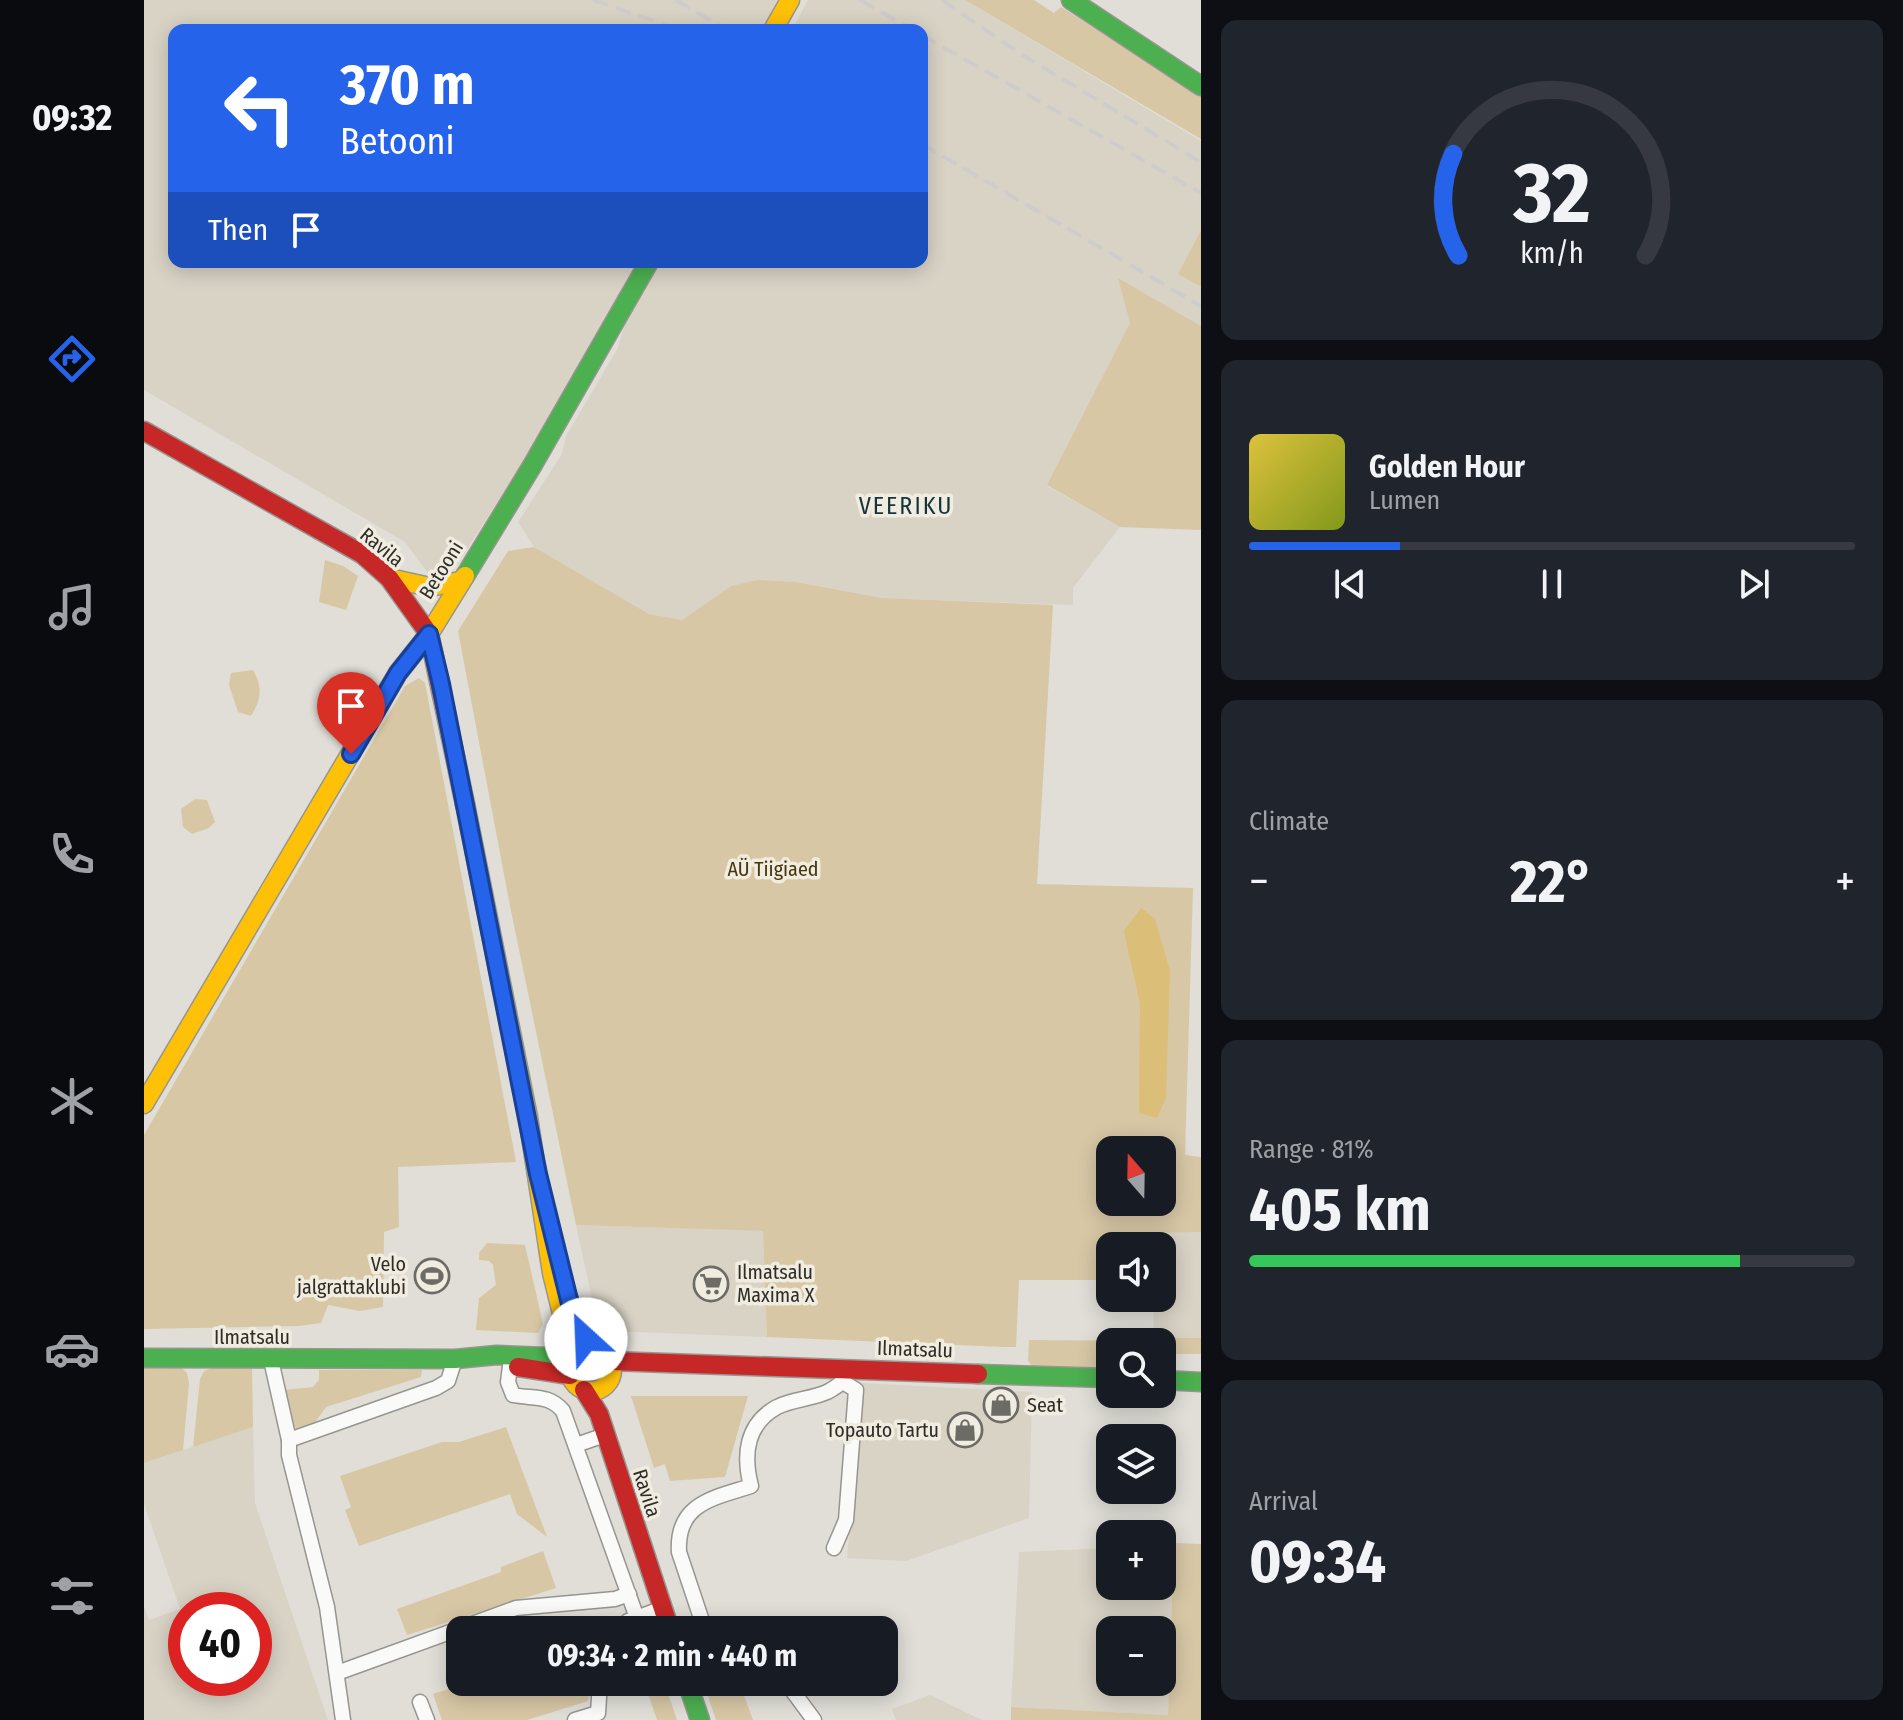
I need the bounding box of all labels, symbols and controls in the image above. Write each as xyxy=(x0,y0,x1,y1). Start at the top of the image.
text: 370 m xyxy=(340,52,475,119)
icon: left xyxy=(208,56,312,160)
text: 09:32 xyxy=(32,96,112,140)
text: Betooni xyxy=(340,120,455,164)
text: 32 xyxy=(1512,144,1591,244)
icon: arrive xyxy=(284,208,328,252)
text: Then xyxy=(208,212,268,248)
text: km/h xyxy=(1520,236,1584,271)
icon: directions xyxy=(44,331,100,387)
text: Golden Hour xyxy=(1369,449,1525,485)
text: Lumen xyxy=(1369,485,1440,516)
district label: VEERIKU xyxy=(859,492,953,520)
street label: Ravila xyxy=(355,522,409,572)
street label: Betooni xyxy=(414,537,468,603)
icon: previous xyxy=(1328,562,1372,606)
icon: pause xyxy=(1530,562,1574,606)
icon: next xyxy=(1732,562,1776,606)
icon: music xyxy=(44,579,100,635)
pin xyxy=(317,672,385,754)
icon: arrive xyxy=(329,684,373,728)
text: Climate xyxy=(1249,806,1329,837)
icon: phone xyxy=(44,826,100,882)
text: 22° xyxy=(1510,846,1594,918)
text: − xyxy=(1249,855,1269,908)
text: + xyxy=(1835,855,1855,908)
park label: AÜ Tiigiaed xyxy=(728,857,818,881)
icon: climate xyxy=(44,1073,100,1129)
text: Range · 81% xyxy=(1249,1134,1374,1165)
north arrow xyxy=(1096,1136,1176,1216)
map controls xyxy=(1096,1136,1176,1696)
text: 405 km xyxy=(1249,1174,1431,1246)
button: sound xyxy=(1096,1232,1176,1312)
place label: Velo jalgrattaklubi xyxy=(296,1252,406,1299)
sports icon: Velo jalgrattaklubi xyxy=(413,1257,451,1295)
place label: Ilmatsalu Maxima X xyxy=(737,1260,815,1307)
supermarket icon: Ilmatsalu Maxima X xyxy=(692,1265,730,1303)
position arrow xyxy=(544,1297,628,1381)
icon: car xyxy=(44,1321,100,1377)
street label: Ilmatsalu xyxy=(214,1325,290,1349)
button: search xyxy=(1096,1328,1176,1408)
street label: Ilmatsalu xyxy=(877,1336,953,1362)
shop icon: Seat xyxy=(982,1386,1020,1424)
place label: Seat xyxy=(1027,1393,1063,1417)
shop icon: Topauto Tartu xyxy=(946,1411,984,1449)
place label: Topauto Tartu xyxy=(826,1418,939,1442)
button: layers xyxy=(1096,1424,1176,1504)
street label: Ravila xyxy=(628,1466,666,1520)
text: Arrival xyxy=(1249,1486,1318,1517)
button: + xyxy=(1096,1520,1176,1600)
text: 09:34 xyxy=(1249,1526,1386,1598)
icon: filters xyxy=(44,1568,100,1624)
speed limit sign: 40 xyxy=(168,1592,272,1696)
button: − xyxy=(1096,1616,1176,1696)
text: 09:34 · 2 min · 440 m xyxy=(547,1638,797,1674)

